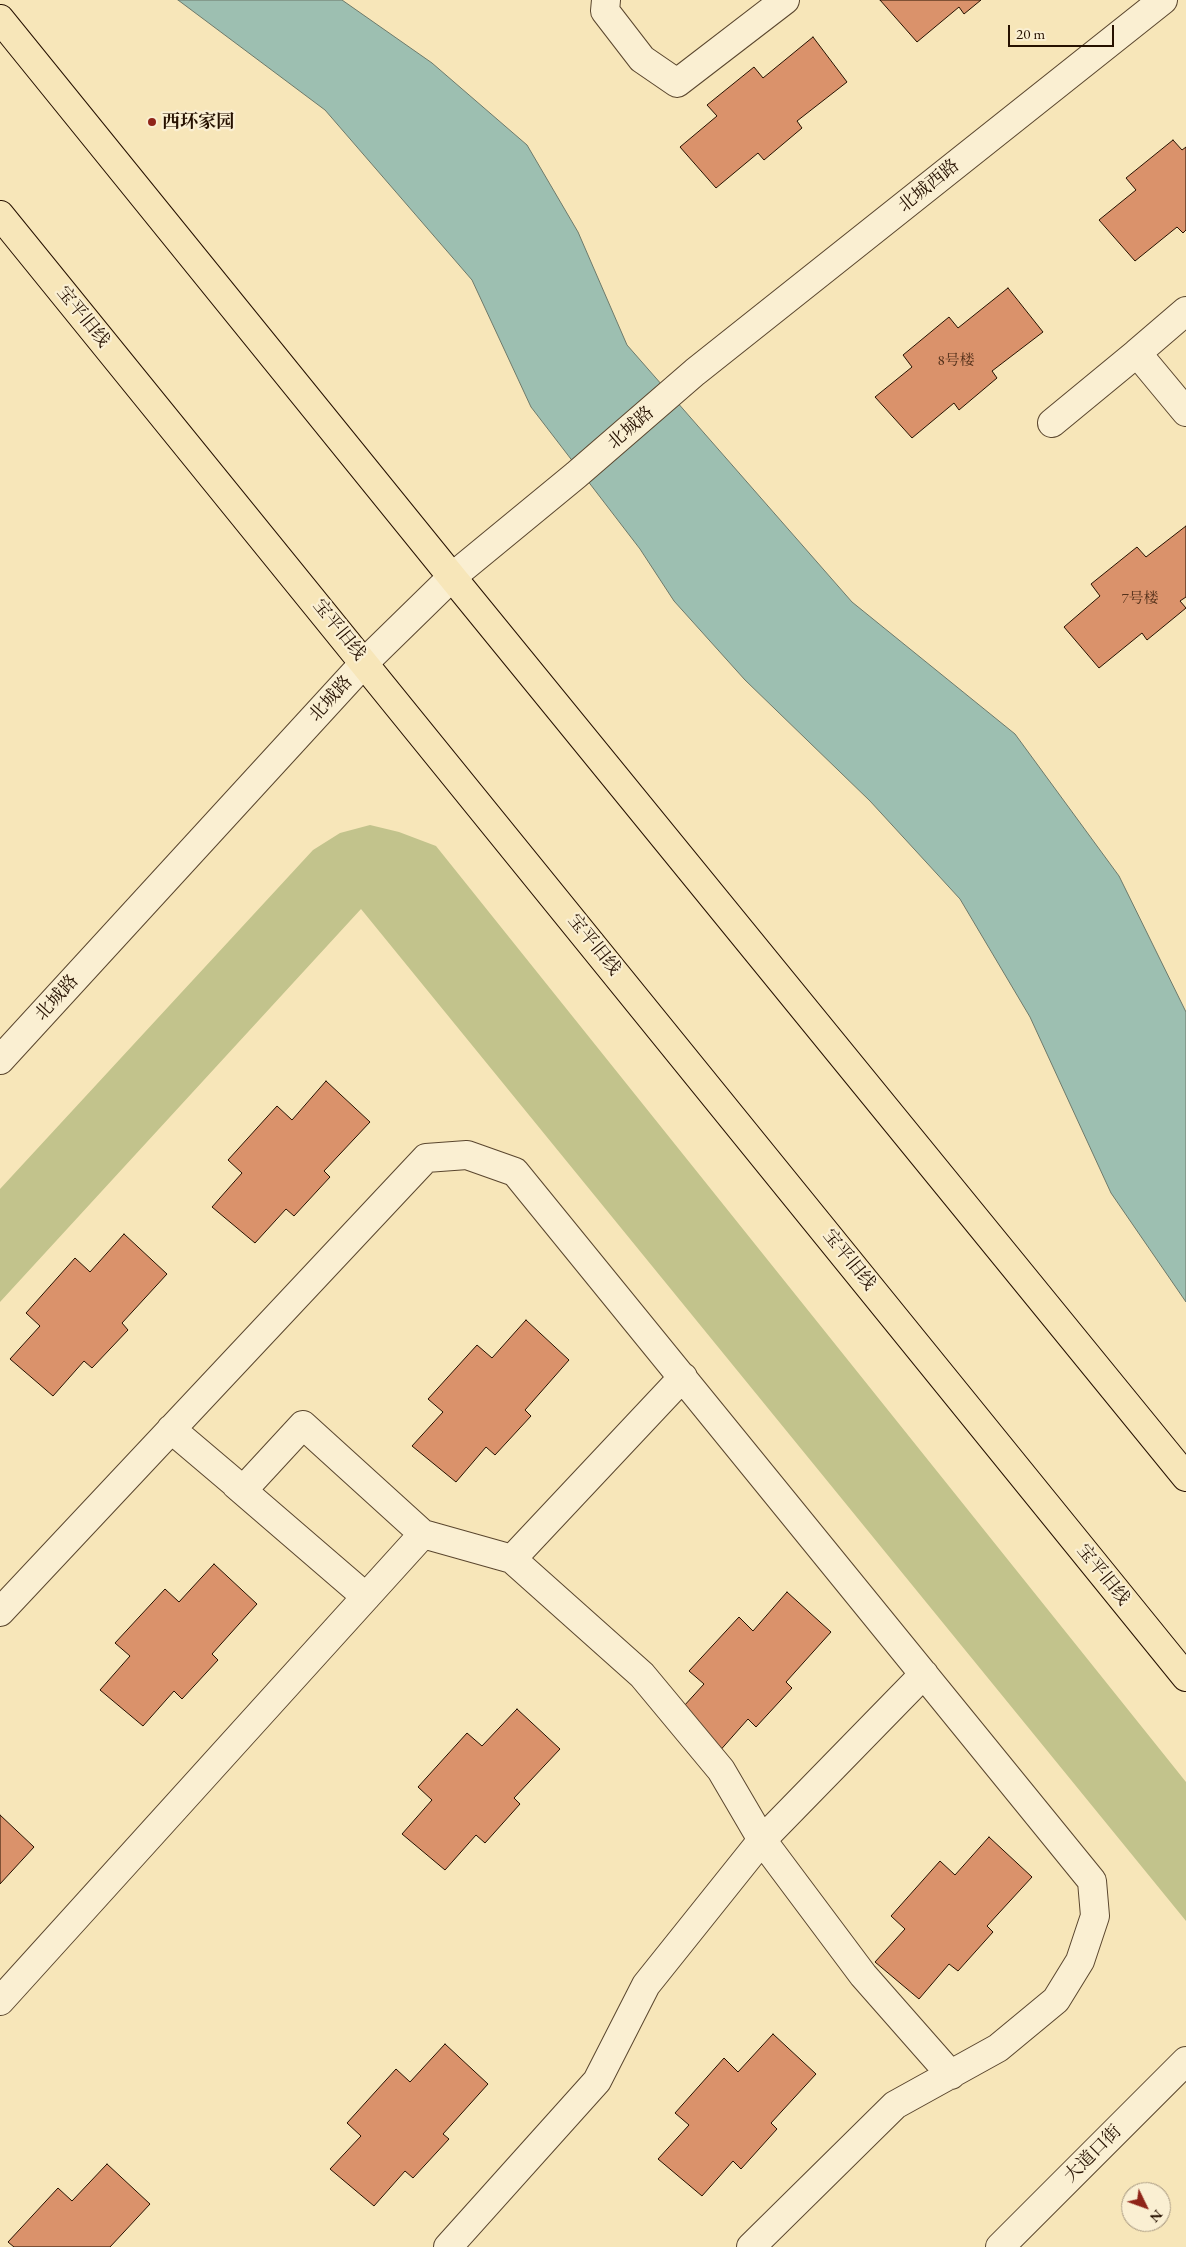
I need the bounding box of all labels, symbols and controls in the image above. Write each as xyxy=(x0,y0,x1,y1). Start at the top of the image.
scale bar xyxy=(1011,15,1117,47)
text: 20 m xyxy=(1016,24,1045,43)
place label: 西环家园 xyxy=(162,111,234,133)
marker: 西环家园 xyxy=(146,116,158,128)
street label: 北城西路 xyxy=(894,155,964,217)
street label: 宝平旧线 xyxy=(52,282,114,352)
house number: 8号楼 xyxy=(937,352,975,370)
street label: 北城路 xyxy=(604,402,658,454)
house number: 7号楼 xyxy=(1121,590,1159,608)
street label: 宝平旧线 xyxy=(308,595,370,665)
street label: 北城路 xyxy=(305,672,357,726)
street label: 宝平旧线 xyxy=(563,910,625,980)
street label: 北城路 xyxy=(31,971,83,1025)
street label: 宝平旧线 xyxy=(818,1225,880,1295)
street label: 宝平旧线 xyxy=(1072,1540,1134,1610)
street label: 大道口街 xyxy=(1060,2121,1126,2187)
north arrow xyxy=(1121,2182,1171,2232)
text: N xyxy=(1146,2206,1167,2227)

